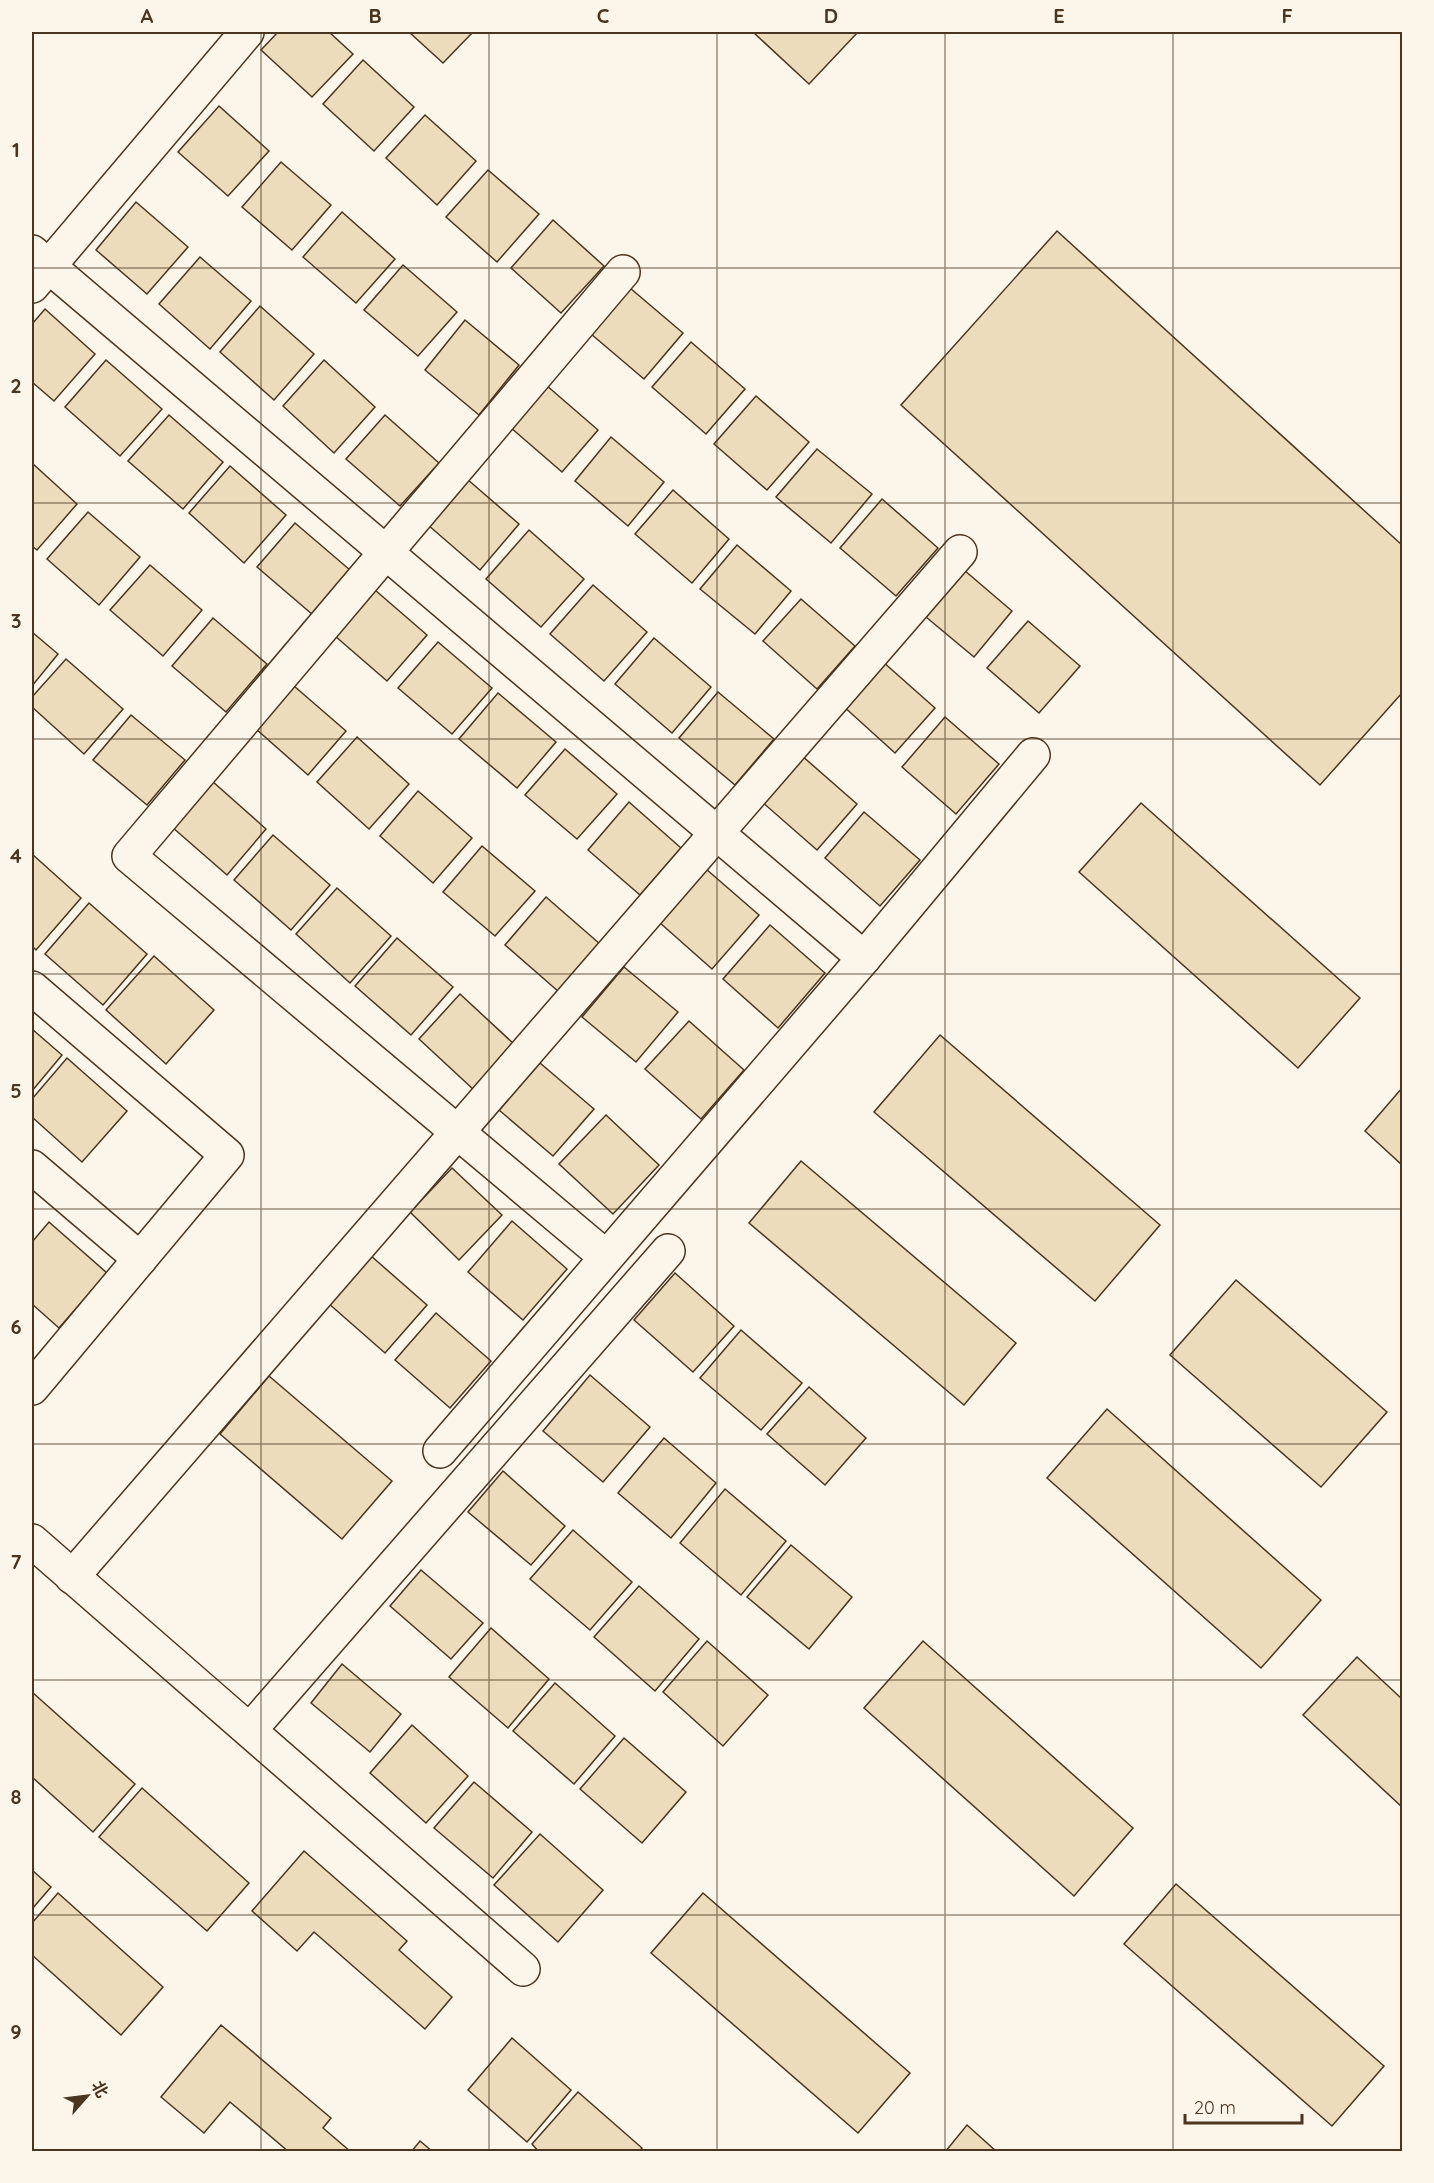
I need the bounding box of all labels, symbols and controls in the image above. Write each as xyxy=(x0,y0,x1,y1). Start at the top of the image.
text: A xyxy=(141,3,154,28)
text: B xyxy=(368,3,382,28)
text: C xyxy=(597,3,610,28)
text: D xyxy=(824,3,838,28)
text: E xyxy=(1053,3,1065,28)
text: F xyxy=(1281,3,1293,28)
text: 1 xyxy=(12,137,20,162)
text: 2 xyxy=(10,373,22,398)
text: 3 xyxy=(11,608,21,633)
text: 4 xyxy=(10,843,22,868)
text: 5 xyxy=(10,1078,22,1103)
text: 6 xyxy=(10,1314,22,1339)
text: 7 xyxy=(11,1549,22,1574)
text: 8 xyxy=(11,1784,22,1809)
text: 9 xyxy=(10,2019,22,2044)
north arrow xyxy=(57,2066,117,2126)
text: 北 xyxy=(88,2077,113,2101)
scale bar xyxy=(1185,2087,1302,2125)
text: 20 m xyxy=(1194,2096,1236,2119)

